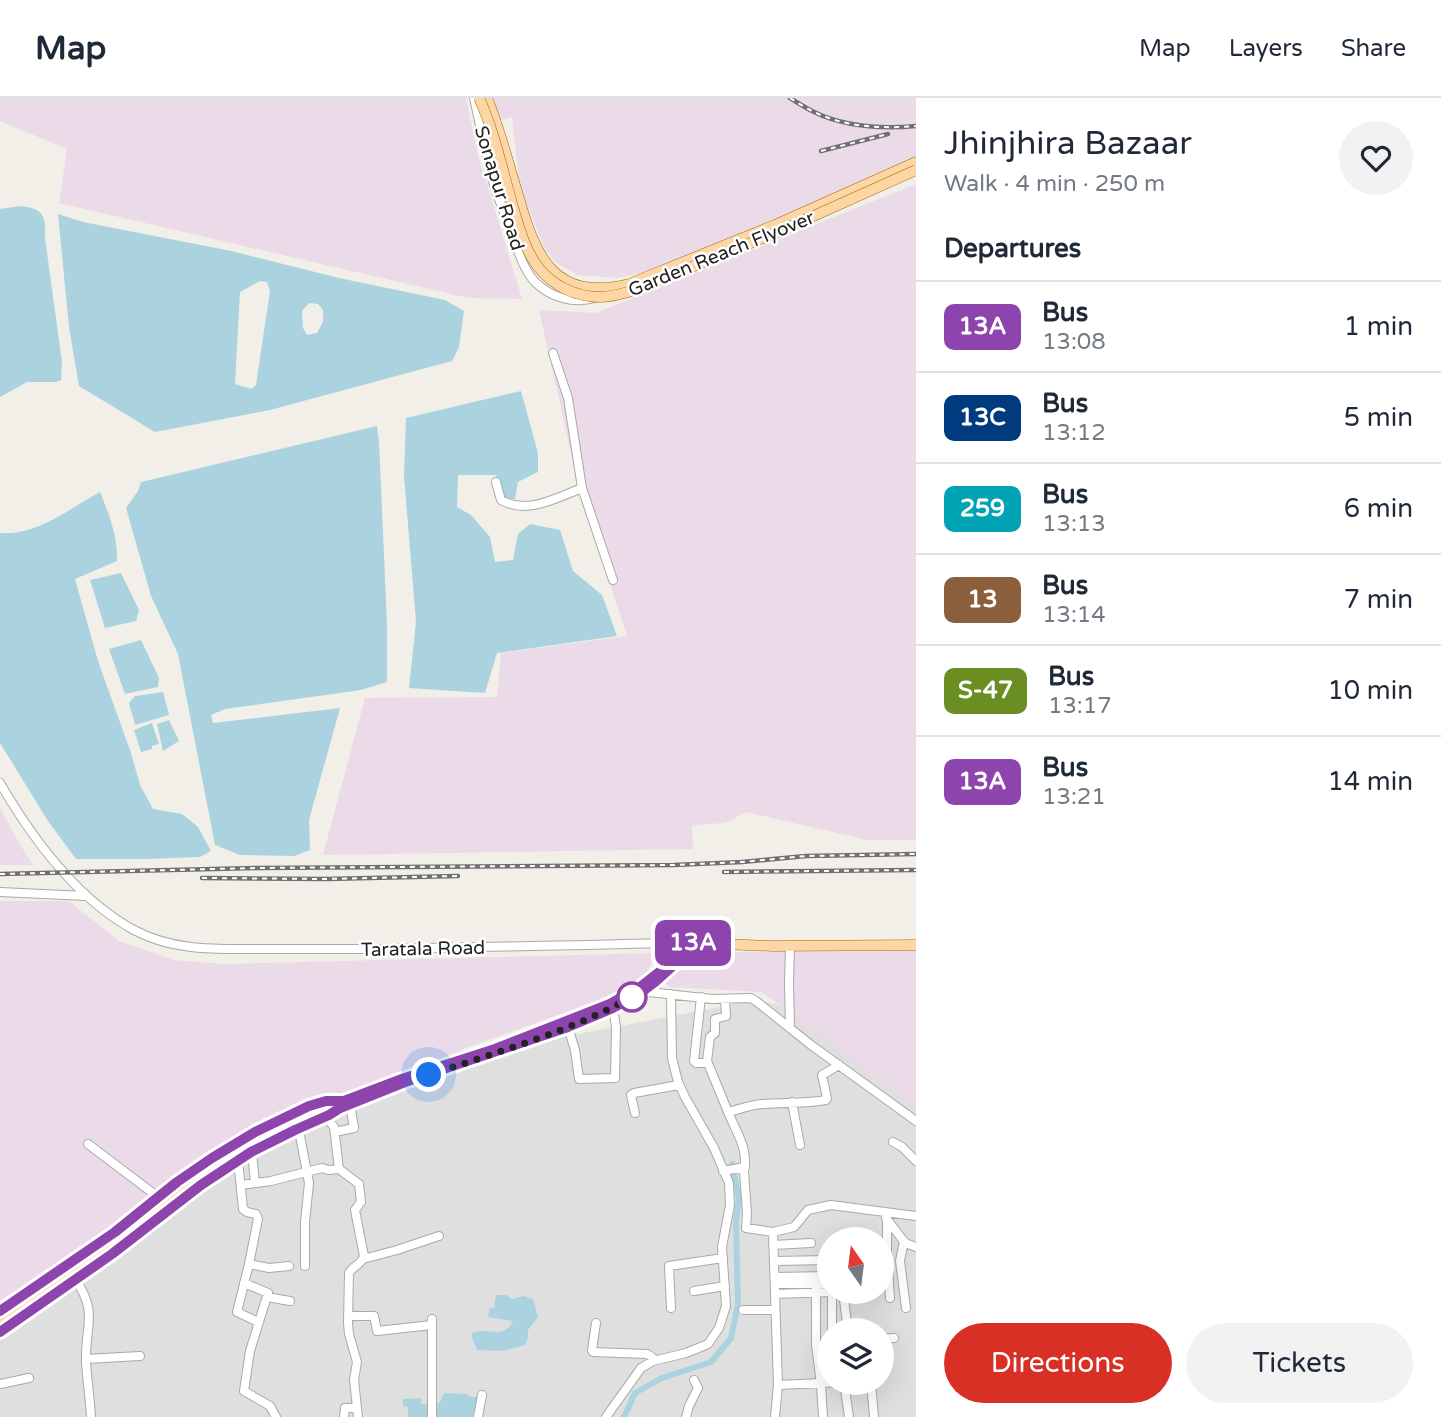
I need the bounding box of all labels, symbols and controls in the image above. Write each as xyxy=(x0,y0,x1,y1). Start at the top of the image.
text: Map xyxy=(35,29,106,68)
text: Map xyxy=(1139,34,1191,63)
text: Layers xyxy=(1229,34,1303,63)
text: Share xyxy=(1341,34,1406,63)
button: heart xyxy=(1339,121,1413,195)
street label: Sonapur Road xyxy=(470,123,528,253)
text: Jhinjhira Bazaar xyxy=(944,124,1192,163)
text: Walk · 4 min · 250 m xyxy=(944,170,1165,198)
street label: Garden Reach Flyover xyxy=(625,206,818,301)
text: Departures xyxy=(944,233,1081,264)
text: Bus xyxy=(1042,297,1088,328)
text: 1 min xyxy=(1344,311,1413,342)
text: 13A xyxy=(958,312,1007,341)
text: 13:08 xyxy=(1042,328,1106,356)
text: Bus xyxy=(1042,388,1088,419)
text: 5 min xyxy=(1344,402,1413,433)
text: 13C xyxy=(959,403,1006,432)
text: 13:12 xyxy=(1042,419,1106,447)
text: Bus xyxy=(1042,479,1088,510)
text: 6 min xyxy=(1344,493,1413,524)
text: 259 xyxy=(960,494,1005,523)
text: 13:13 xyxy=(1042,510,1106,538)
text: Bus xyxy=(1042,570,1088,601)
text: 7 min xyxy=(1344,584,1413,615)
text: 13 xyxy=(967,585,998,614)
text: 13:14 xyxy=(1042,601,1106,629)
text: Bus xyxy=(1048,661,1094,692)
text: 10 min xyxy=(1327,675,1413,706)
text: S-47 xyxy=(958,676,1013,705)
text: 13:17 xyxy=(1048,692,1112,720)
text: Bus xyxy=(1042,752,1088,783)
text: 14 min xyxy=(1327,766,1413,797)
text: 13A xyxy=(958,767,1007,796)
text: 13:21 xyxy=(1042,783,1106,811)
line badge: 13A xyxy=(653,920,733,966)
text: 13A xyxy=(669,928,717,957)
street label: Taratala Road xyxy=(361,937,485,961)
unlabelled marker xyxy=(617,982,647,1012)
your location xyxy=(411,1057,446,1092)
north arrow xyxy=(817,1227,894,1304)
map controls xyxy=(817,1227,894,1395)
button: layers xyxy=(817,1318,894,1395)
button: Directions xyxy=(944,1323,1172,1403)
button: Tickets xyxy=(1186,1323,1413,1403)

